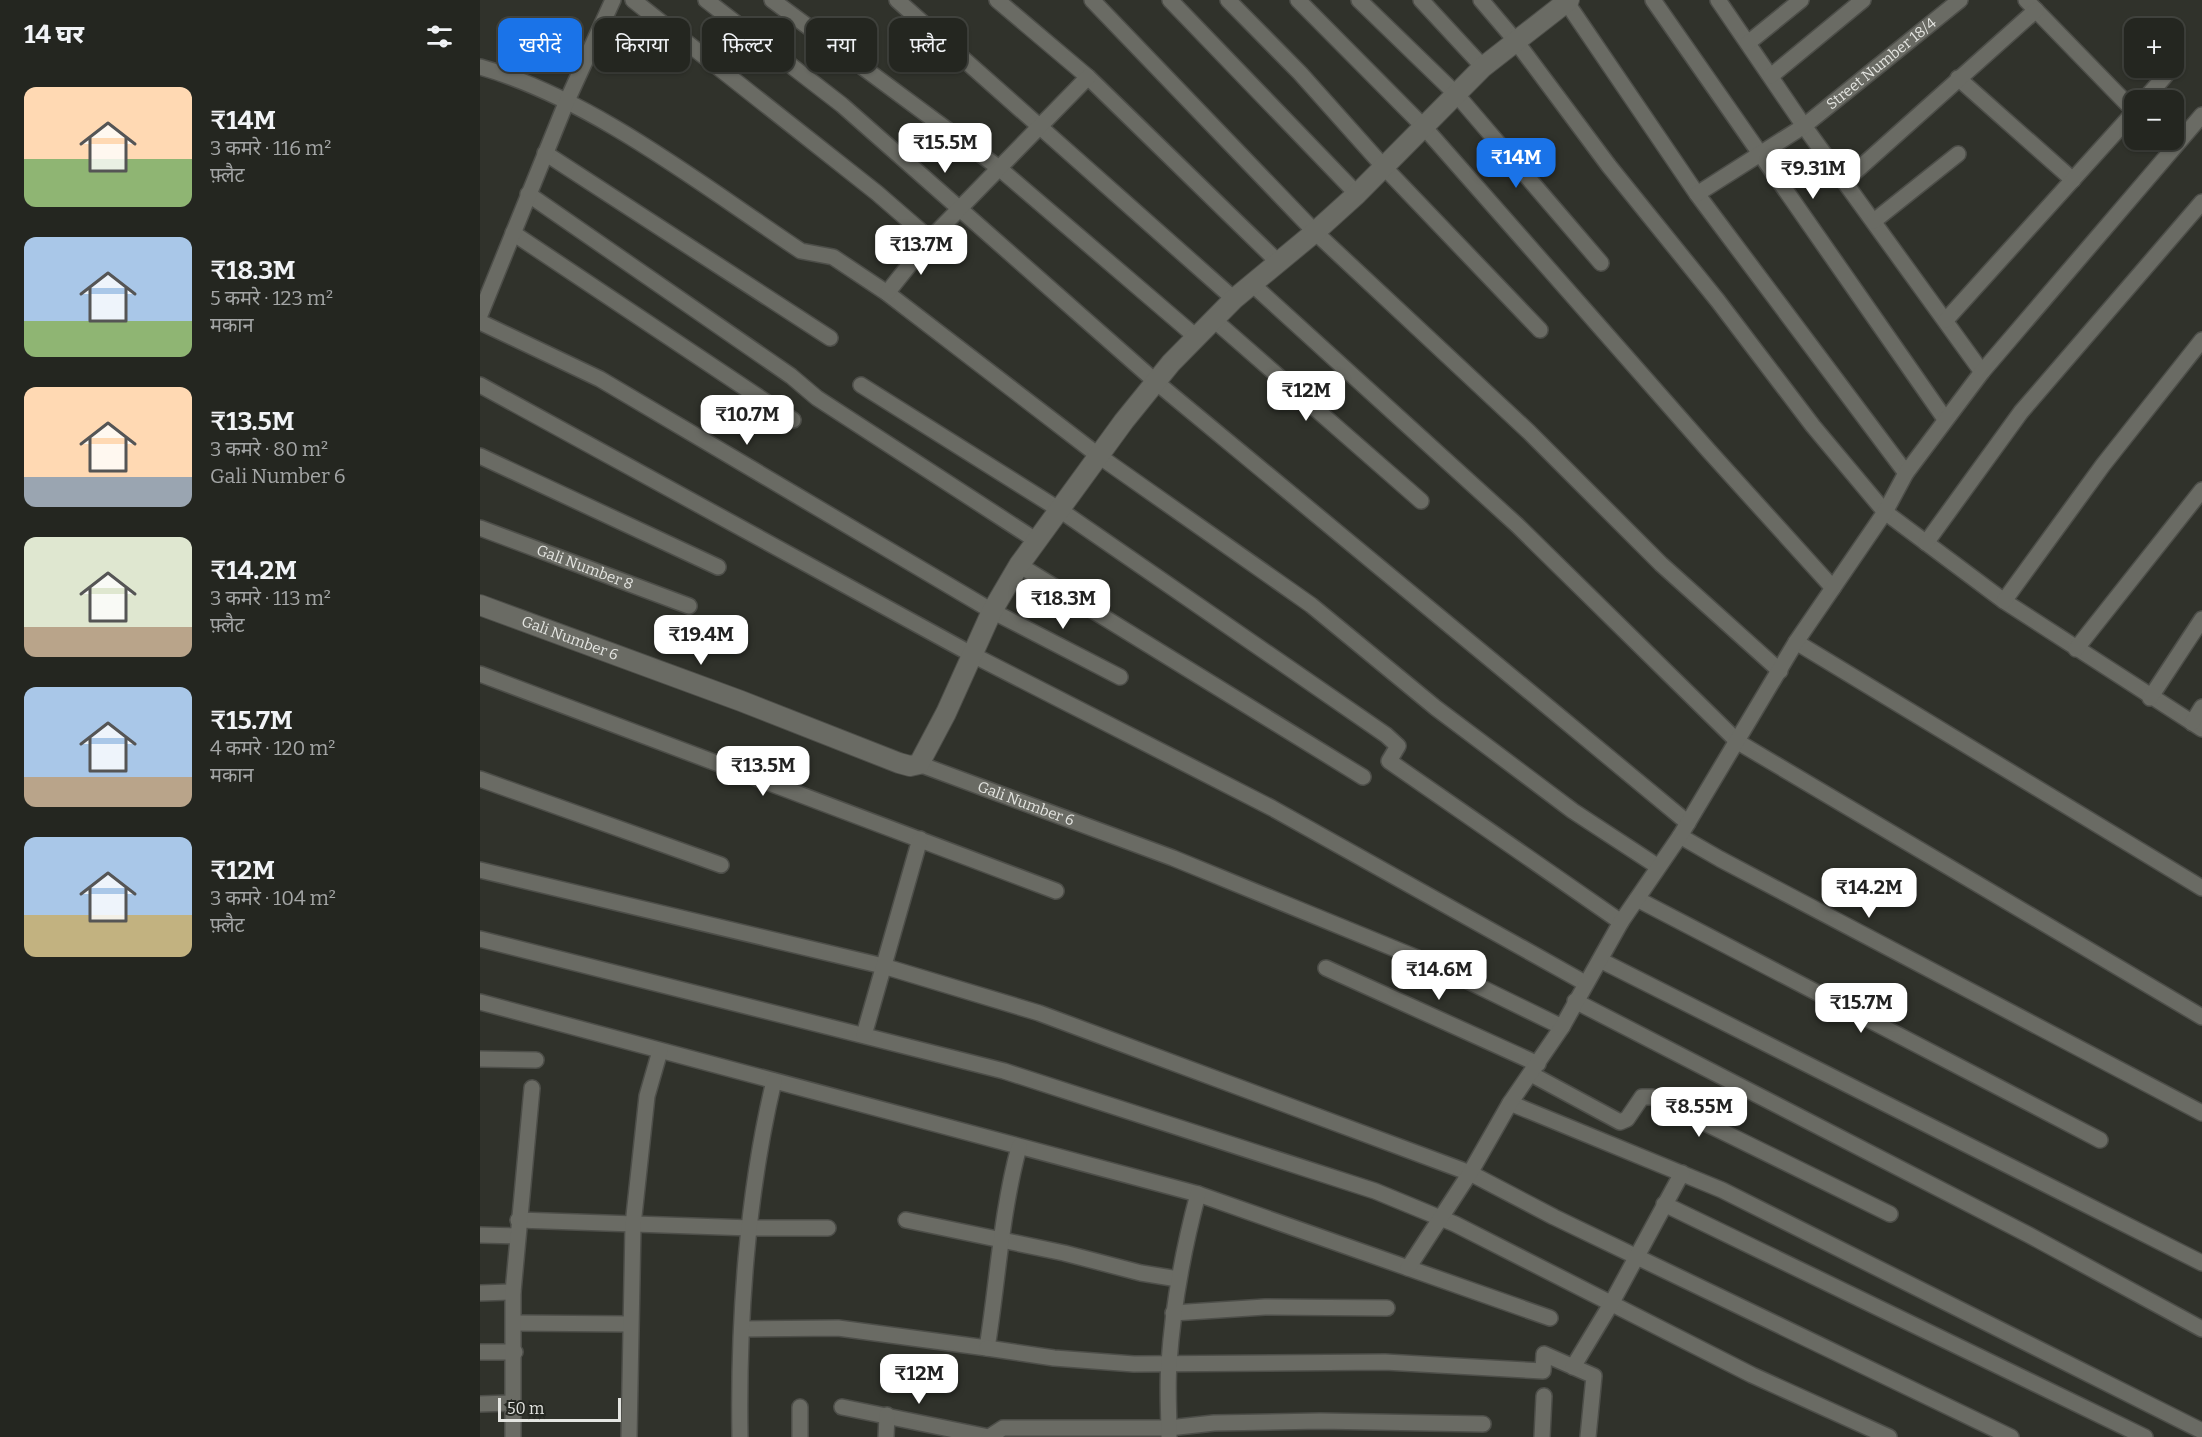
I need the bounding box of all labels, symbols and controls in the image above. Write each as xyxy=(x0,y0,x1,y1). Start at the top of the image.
street label: Street Number 18/4 xyxy=(1823,14,1940,113)
chip: खरीदें xyxy=(498,18,582,72)
chip: किराया xyxy=(594,18,690,72)
chip: फ़िल्टर xyxy=(702,18,794,72)
chip: नया xyxy=(806,18,877,72)
chip: फ़्लैट xyxy=(889,18,967,72)
map controls xyxy=(2124,18,2184,150)
button: + xyxy=(2124,18,2184,78)
text: 14 घर xyxy=(24,19,84,50)
icon: filters xyxy=(423,20,456,53)
button: − xyxy=(2124,90,2184,150)
text: ₹14M xyxy=(210,105,276,136)
icon: home xyxy=(72,111,144,183)
pin: ₹15.5M xyxy=(896,123,994,174)
text: ₹15.5M xyxy=(913,130,977,154)
text: 3 कमरे · 116 m² xyxy=(210,136,331,160)
pin: ₹14M xyxy=(1480,138,1552,189)
text: ₹14M xyxy=(1491,145,1541,169)
pin: ₹9.31M xyxy=(1764,149,1862,200)
text: ₹9.31M xyxy=(1780,156,1846,180)
text: फ़्लैट xyxy=(210,163,245,187)
pin: ₹13.7M xyxy=(872,225,970,276)
text: ₹13.7M xyxy=(889,232,953,256)
text: ₹18.3M xyxy=(210,255,295,286)
icon: home xyxy=(72,261,144,333)
text: 5 कमरे · 123 m² xyxy=(210,286,333,310)
text: मकान xyxy=(210,313,254,337)
pin: ₹12M xyxy=(1270,371,1342,422)
text: ₹12M xyxy=(1281,378,1331,402)
pin: ₹10.7M xyxy=(698,395,796,446)
text: ₹10.7M xyxy=(715,402,779,426)
text: ₹13.5M xyxy=(210,406,295,437)
icon: home xyxy=(72,411,144,483)
text: 3 कमरे · 80 m² xyxy=(210,437,328,461)
text: Gali Number 6 xyxy=(210,464,346,488)
street label: Gali Number 8 xyxy=(534,541,636,593)
text: ₹14.2M xyxy=(210,555,297,586)
icon: home xyxy=(72,561,144,633)
pin: ₹18.3M xyxy=(1014,579,1112,630)
text: 3 कमरे · 113 m² xyxy=(210,586,331,610)
text: ₹18.3M xyxy=(1030,586,1096,610)
street label: Gali Number 6 xyxy=(519,612,621,664)
text: फ़्लैट xyxy=(210,613,245,637)
pin: ₹19.4M xyxy=(652,615,750,666)
text: ₹19.4M xyxy=(668,622,734,646)
text: ₹15.7M xyxy=(210,705,293,736)
icon: home xyxy=(72,711,144,783)
text: 4 कमरे · 120 m² xyxy=(210,736,335,760)
pin: ₹13.5M xyxy=(714,746,812,797)
text: ₹13.5M xyxy=(730,753,796,777)
text: मकान xyxy=(210,763,254,787)
street label: Gali Number 6 xyxy=(975,777,1077,830)
text: ₹12M xyxy=(210,855,275,886)
icon: home xyxy=(72,861,144,933)
pin: ₹14.2M xyxy=(1820,868,1918,919)
text: ₹14.2M xyxy=(1836,875,1902,899)
text: 3 कमरे · 104 m² xyxy=(210,886,336,910)
text: फ़्लैट xyxy=(210,913,245,937)
pin: ₹14.6M xyxy=(1390,950,1488,1001)
text: ₹14.6M xyxy=(1406,957,1472,981)
pin: ₹15.7M xyxy=(1812,983,1910,1034)
text: ₹15.7M xyxy=(1829,990,1893,1014)
pin: ₹8.55M xyxy=(1650,1087,1748,1138)
text: ₹8.55M xyxy=(1665,1094,1733,1118)
pin: ₹12M xyxy=(883,1354,955,1405)
text: ₹12M xyxy=(894,1361,944,1385)
scale bar xyxy=(498,1395,621,1422)
text: 50 m xyxy=(507,1399,544,1418)

